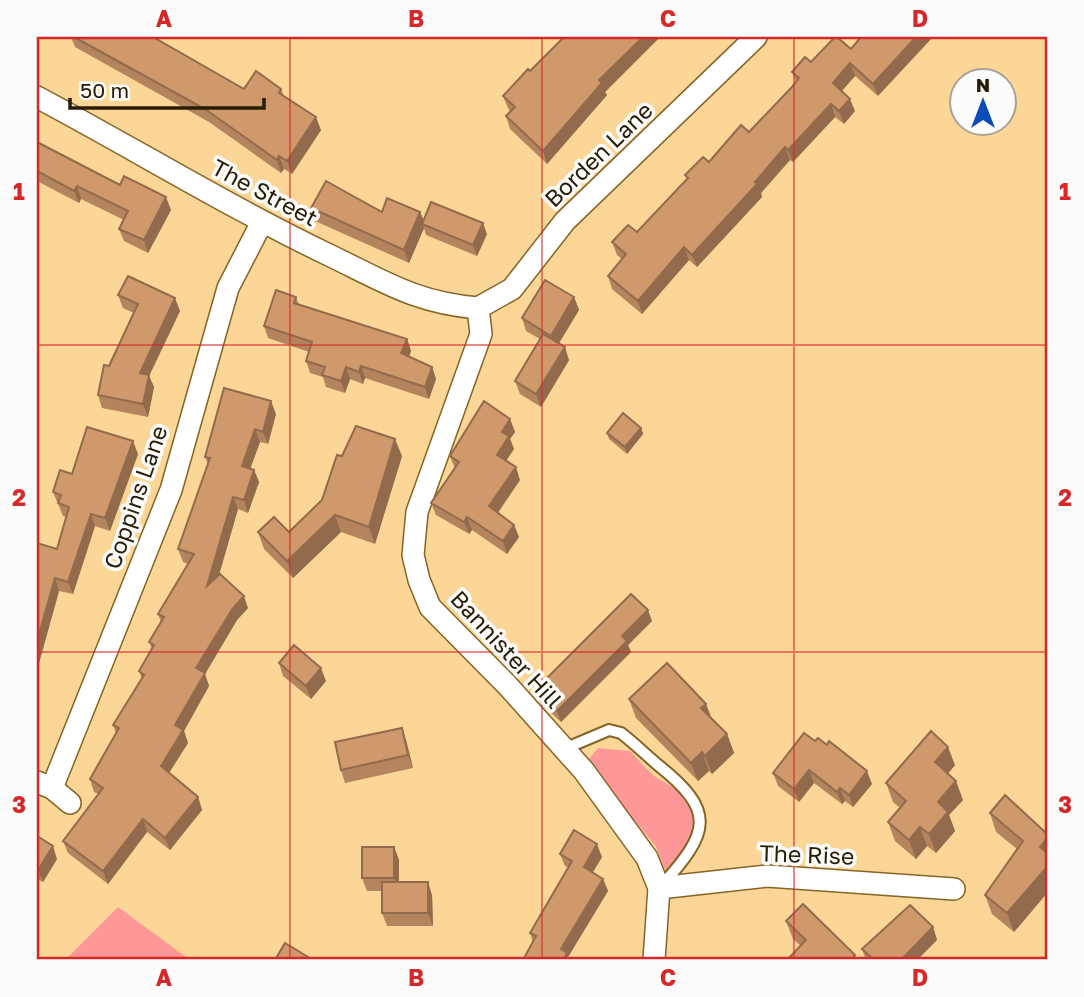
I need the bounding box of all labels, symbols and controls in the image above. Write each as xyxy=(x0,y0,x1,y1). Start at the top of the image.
text: A xyxy=(156,4,173,32)
text: B xyxy=(408,4,424,32)
text: C xyxy=(660,4,676,32)
text: D xyxy=(912,4,928,32)
scale bar xyxy=(70,66,264,110)
north arrow xyxy=(948,66,1018,136)
text: N xyxy=(976,73,990,96)
text: 50 m xyxy=(80,77,129,103)
street label: Borden Lane xyxy=(538,96,658,212)
street label: The Street xyxy=(207,153,323,231)
text: 1 xyxy=(13,177,25,205)
text: 1 xyxy=(1059,177,1071,205)
street label: Coppins Lane xyxy=(97,422,173,572)
text: 2 xyxy=(12,483,26,511)
text: 2 xyxy=(1058,483,1072,511)
street label: Bannister Hill xyxy=(445,584,569,714)
text: 3 xyxy=(12,790,26,818)
text: 3 xyxy=(1058,790,1072,818)
street label: The Rise xyxy=(759,838,855,870)
text: A xyxy=(156,963,173,991)
text: B xyxy=(408,963,424,991)
text: C xyxy=(660,963,676,991)
text: D xyxy=(912,963,928,991)

